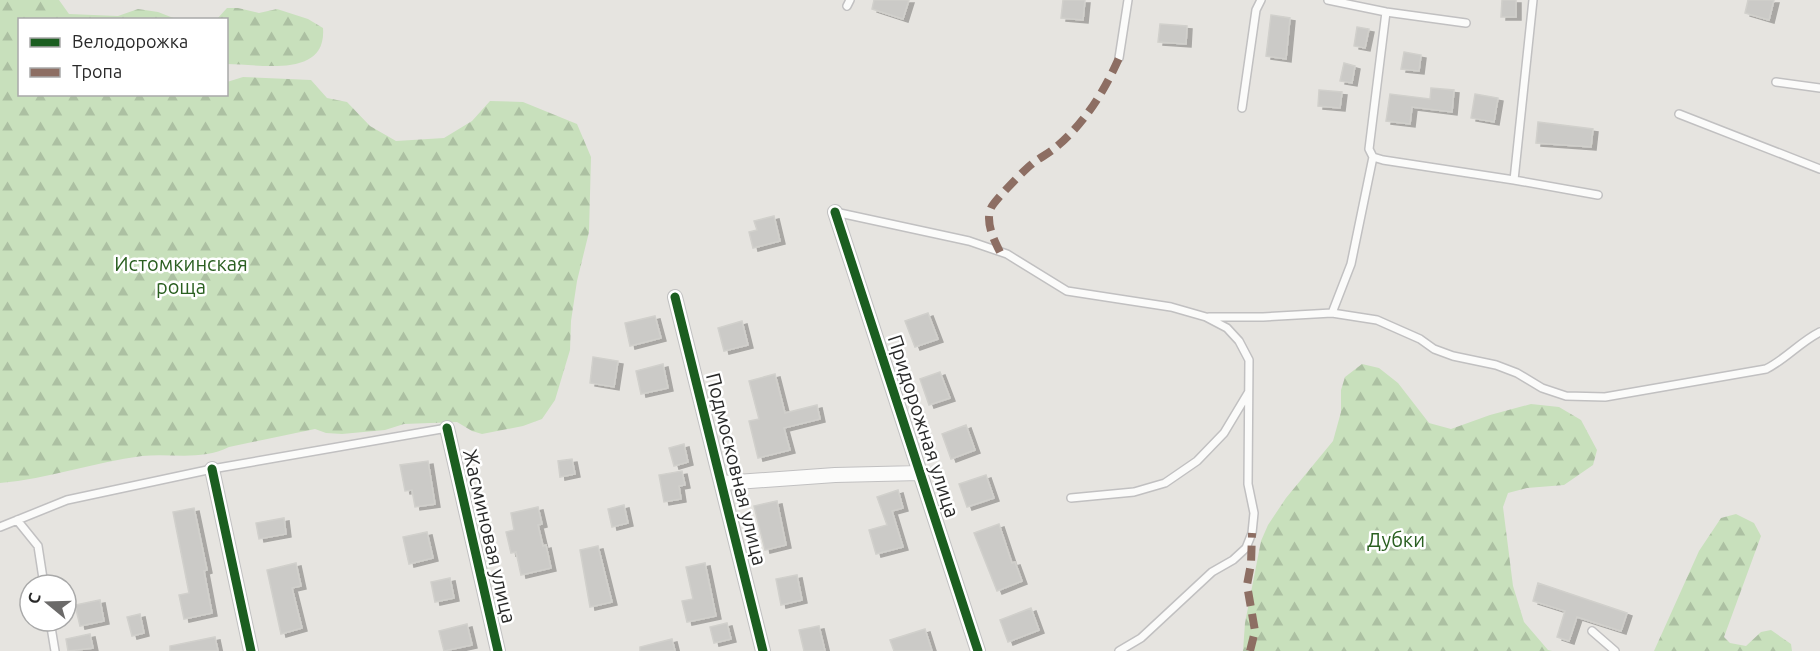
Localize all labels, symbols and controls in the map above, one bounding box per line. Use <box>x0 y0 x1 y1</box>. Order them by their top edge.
legend <box>18 18 228 96</box>
text: Велодорожка <box>72 31 188 51</box>
text: Тропа <box>72 61 122 81</box>
park label: Истомкинская роща <box>114 252 248 298</box>
street label: Придорожная улица <box>884 332 964 520</box>
street label: Подмосковная улица <box>702 370 772 568</box>
street label: Жасминовая улица <box>459 447 521 625</box>
park label: Дубки <box>1367 528 1425 551</box>
north arrow <box>18 573 78 633</box>
text: С <box>24 590 44 606</box>

